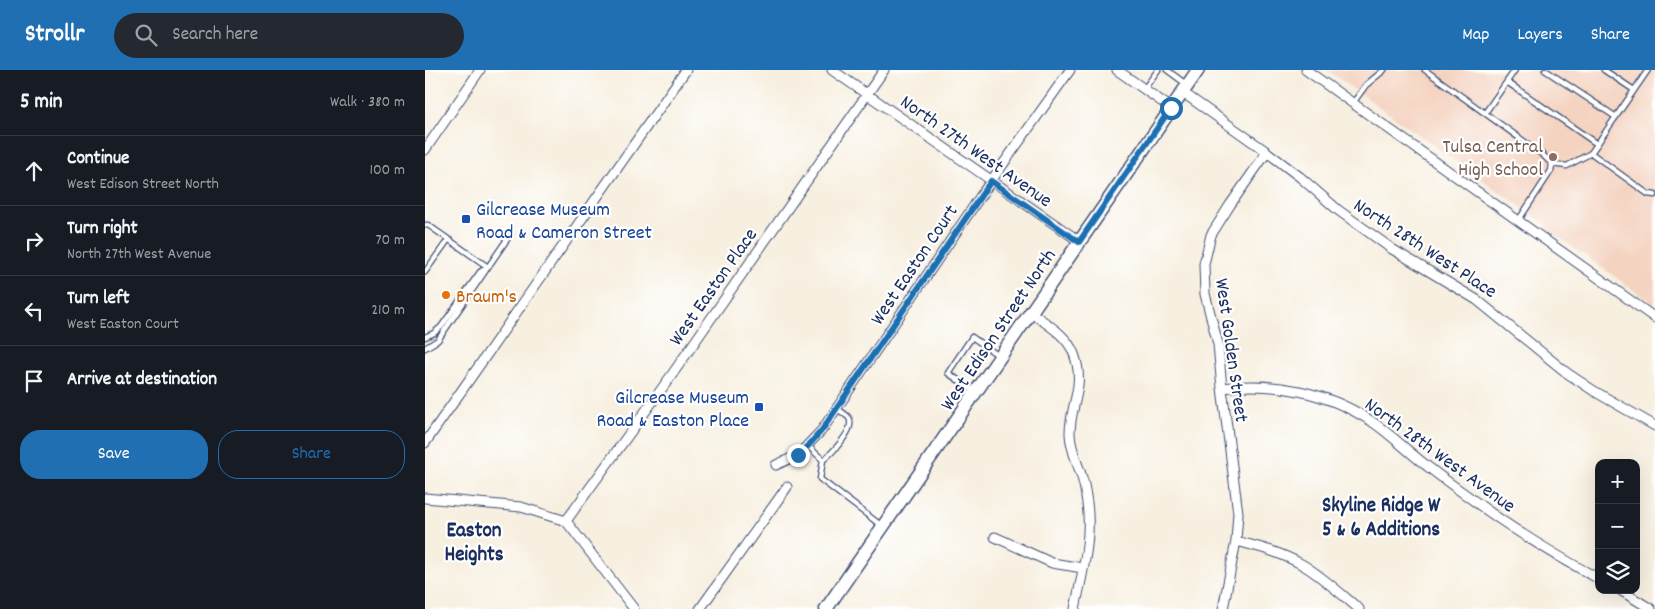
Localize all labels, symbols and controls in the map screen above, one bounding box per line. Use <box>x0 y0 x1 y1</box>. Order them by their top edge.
search box <box>114 13 464 58</box>
text: Strollr <box>25 18 84 52</box>
icon: search <box>132 21 160 49</box>
text: Search here <box>172 22 258 49</box>
text: Map <box>1462 23 1489 48</box>
text: Layers <box>1517 23 1563 48</box>
text: Share <box>1591 23 1630 48</box>
text: 5 min <box>20 88 63 118</box>
street label: North 27th West Avenue <box>893 89 1057 216</box>
text: Walk · 380 m <box>330 91 405 114</box>
route start <box>1160 97 1183 120</box>
place label: Tulsa Central High School <box>1442 134 1543 185</box>
text: Continue <box>67 146 129 173</box>
marker: Tulsa Central High School <box>1547 151 1559 163</box>
icon: ahead <box>20 157 48 185</box>
text: 100 m <box>369 159 405 182</box>
text: West Edison Street North <box>67 173 219 196</box>
street label: North 28th West Place <box>1347 193 1502 307</box>
place label: Gilcrease Museum Road & Cameron Street <box>476 197 652 248</box>
street label: West Easton Court <box>865 200 966 331</box>
marker: Gilcrease Museum Road & Cameron Street <box>460 213 472 225</box>
text: Turn right <box>67 216 138 243</box>
street label: West Easton Place <box>663 223 766 352</box>
icon: right <box>20 227 48 255</box>
text: 70 m <box>375 229 405 252</box>
text: North 27th West Avenue <box>67 243 211 266</box>
street label: West Edison Street North <box>935 244 1064 417</box>
street label: West Golden Street <box>1206 277 1254 424</box>
place label: Braum's <box>456 284 517 312</box>
text: Turn left <box>67 286 130 313</box>
marker: Braum's <box>440 289 452 301</box>
icon: left <box>20 297 48 325</box>
text: 210 m <box>371 299 405 322</box>
text: West Easton Court <box>67 313 179 336</box>
icon: arrive <box>20 367 48 395</box>
text: Arrive at destination <box>67 367 217 394</box>
place label: Gilcrease Museum Road & Easton Place <box>597 385 749 436</box>
street label: North 28th West Avenue <box>1358 392 1521 521</box>
marker: Gilcrease Museum Road & Easton Place <box>753 401 765 413</box>
button: Save <box>20 430 208 479</box>
button: Share <box>218 430 405 479</box>
route end <box>787 444 810 467</box>
map controls <box>1595 459 1640 594</box>
button: + <box>1595 459 1640 504</box>
district label: Skyline Ridge W 5 & 6 Additions <box>1322 492 1441 546</box>
button: − <box>1595 504 1640 549</box>
district label: Easton Heights <box>444 517 504 571</box>
button: layers <box>1595 549 1640 594</box>

